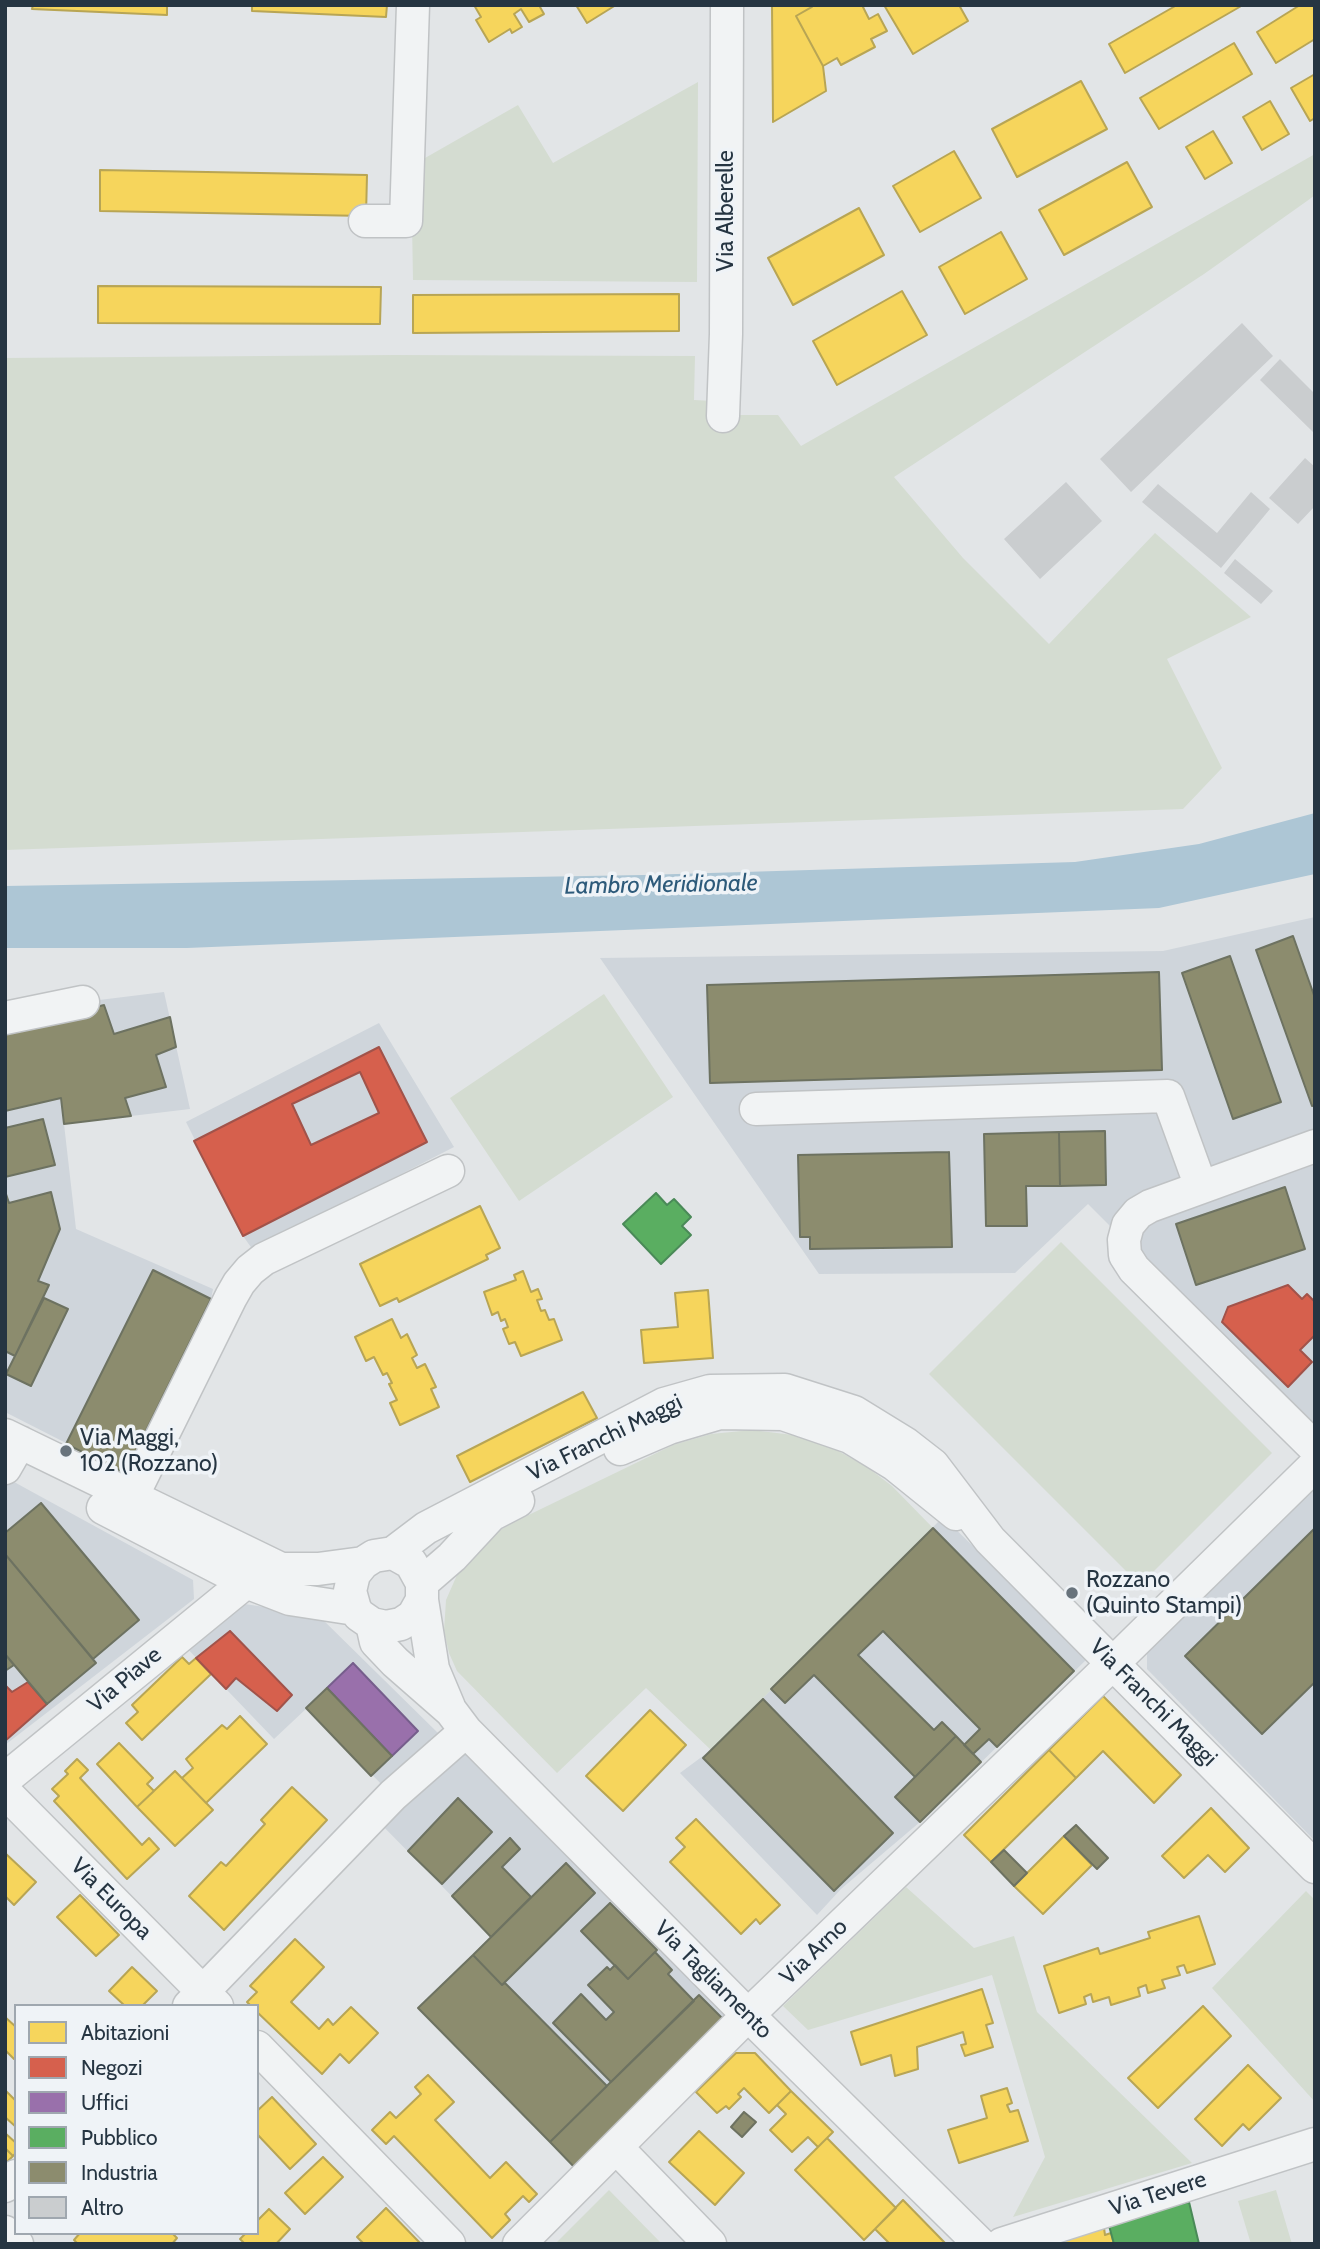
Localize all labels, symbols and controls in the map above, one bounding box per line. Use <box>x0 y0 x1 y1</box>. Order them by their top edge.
street label: Via Alberelle <box>712 150 740 272</box>
water label: Lambro Meridionale <box>564 869 758 901</box>
street label: Via Franchi Maggi <box>523 1389 687 1487</box>
place label: Via Maggi, 102 (Rozzano) <box>80 1424 218 1478</box>
marker: Via Maggi, 102 (Rozzano) <box>58 1443 74 1459</box>
place label: Rozzano (Quinto Stampi) <box>1086 1566 1242 1620</box>
marker: Rozzano (Quinto Stampi) <box>1064 1585 1080 1601</box>
street label: Via Franchi Maggi <box>1084 1634 1222 1772</box>
street label: Via Piave <box>83 1641 167 1719</box>
street label: Via Europa <box>64 1852 158 1946</box>
street label: Via Arno <box>775 1913 853 1991</box>
street label: Via Tagliamento <box>648 1915 778 2045</box>
legend <box>14 2004 259 2235</box>
text: Abitazioni <box>81 2020 169 2045</box>
text: Negozi <box>81 2055 142 2080</box>
text: Uffici <box>81 2090 128 2115</box>
text: Pubblico <box>81 2125 158 2150</box>
text: Industria <box>81 2160 158 2185</box>
street label: Via Tevere <box>1106 2165 1210 2223</box>
text: Altro <box>81 2195 124 2220</box>

